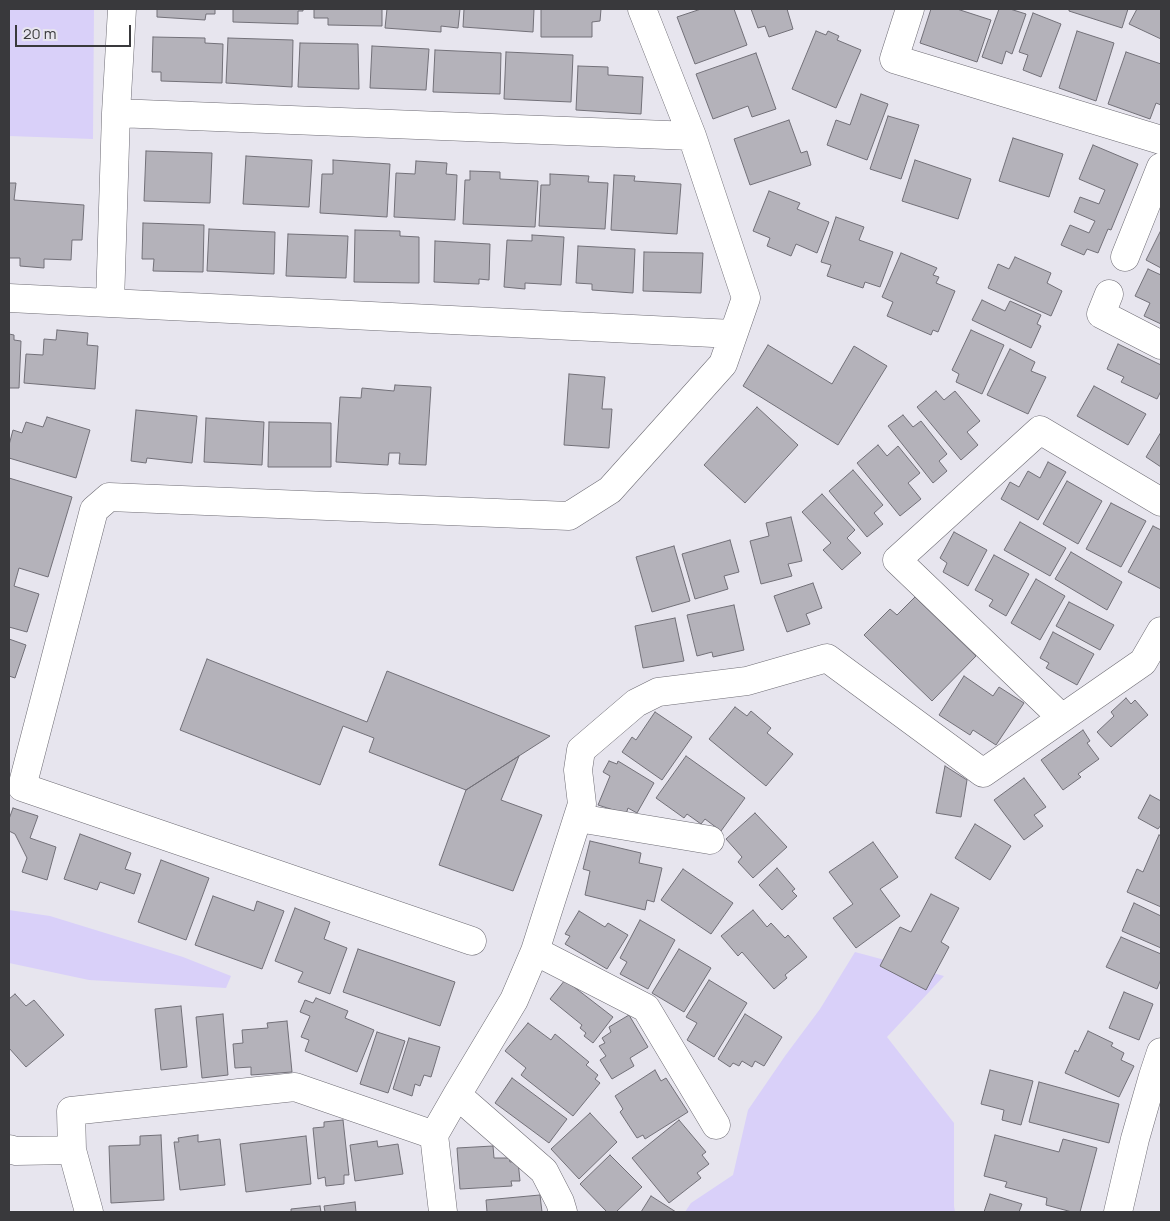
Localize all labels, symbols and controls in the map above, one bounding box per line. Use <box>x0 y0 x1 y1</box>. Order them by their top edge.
scale bar <box>18 15 134 47</box>
text: 20 m <box>23 23 56 44</box>

